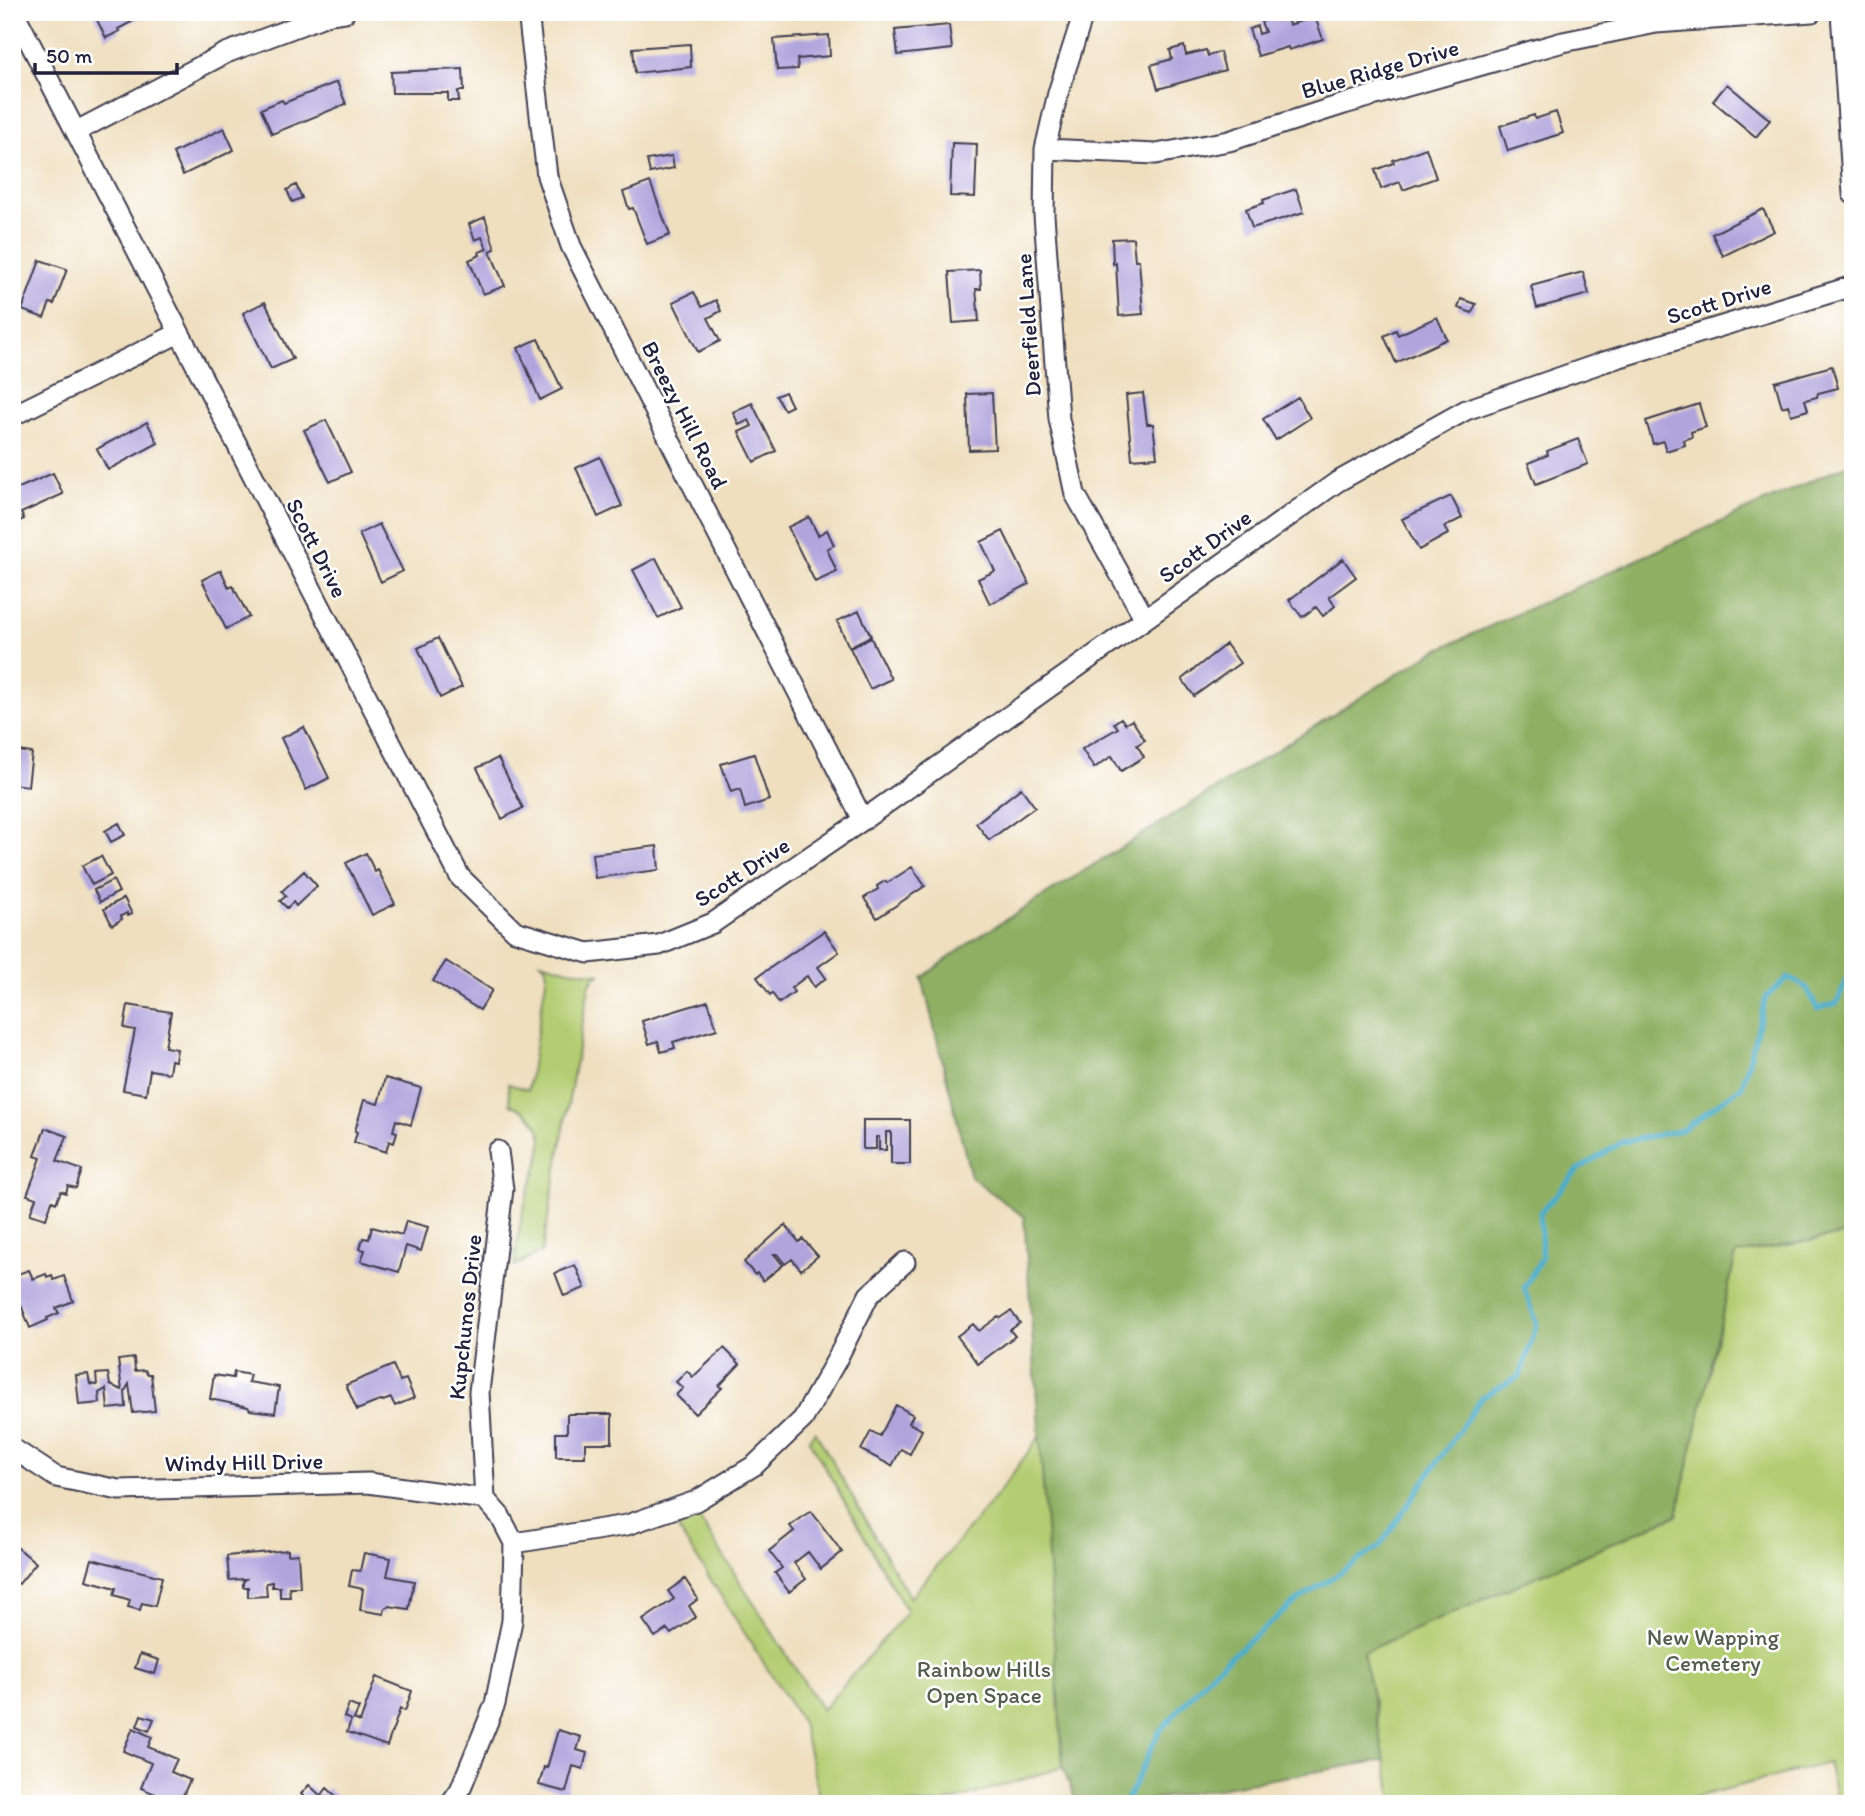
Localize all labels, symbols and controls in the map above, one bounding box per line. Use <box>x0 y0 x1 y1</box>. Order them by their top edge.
scale bar <box>35 32 177 76</box>
street label: Blue Ridge Drive <box>1298 33 1462 105</box>
text: 50 m <box>46 43 93 68</box>
street label: Deerfield Lane <box>1009 252 1047 398</box>
street label: Scott Drive <box>1663 272 1775 330</box>
street label: Breezy Hill Road <box>636 336 735 494</box>
street label: Scott Drive <box>280 494 354 602</box>
street label: Scott Drive <box>1153 503 1257 589</box>
street label: Scott Drive <box>689 831 795 913</box>
street label: Kupchunos Drive <box>442 1233 488 1401</box>
street label: Windy Hill Drive <box>164 1447 324 1477</box>
park label: New Wapping Cemetery <box>1647 1623 1779 1677</box>
park label: Rainbow Hills Open Space <box>917 1655 1051 1709</box>

